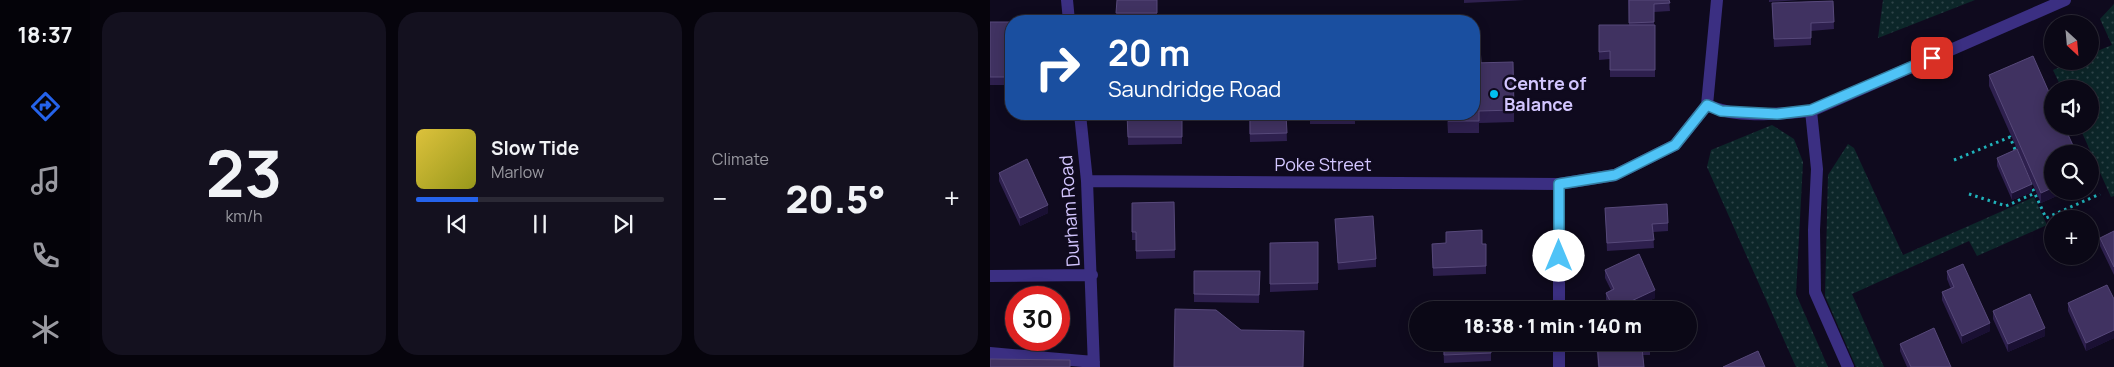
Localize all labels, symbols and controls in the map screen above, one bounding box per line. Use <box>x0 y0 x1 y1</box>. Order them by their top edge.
north arrow <box>2044 15 2099 70</box>
map controls <box>2044 15 2099 265</box>
text: 18:37 <box>17 20 73 50</box>
text: 20 m <box>1108 29 1190 77</box>
icon: right <box>1025 35 1090 100</box>
pin <box>1911 37 1953 79</box>
icon: arrive <box>1918 44 1946 72</box>
place label: Centre of Balance <box>1504 71 1586 116</box>
text: Saundridge Road <box>1108 74 1281 104</box>
button: sound <box>2044 80 2099 135</box>
marker: Centre of Balance <box>1488 88 1500 100</box>
icon: directions <box>28 89 63 124</box>
text: 23 <box>206 128 282 217</box>
text: Slow Tide <box>491 135 579 161</box>
button: search <box>2044 145 2099 200</box>
text: Climate <box>712 148 769 170</box>
street label: Poke Street <box>1274 152 1372 176</box>
street label: Durham Road <box>1053 155 1085 268</box>
text: Marlow <box>491 161 544 183</box>
icon: music <box>28 163 63 198</box>
text: 20.5° <box>785 172 886 224</box>
text: − <box>712 179 727 217</box>
text: + <box>944 179 960 217</box>
text: km/h <box>225 205 263 227</box>
icon: previous <box>443 210 471 238</box>
icon: pause <box>526 210 554 238</box>
icon: next <box>609 210 637 238</box>
button: + <box>2044 210 2099 265</box>
position arrow <box>1532 229 1584 281</box>
icon: phone <box>28 238 63 273</box>
speed limit sign: 30 <box>1005 286 1070 351</box>
icon: climate <box>28 312 63 347</box>
text: 18:38 · 1 min · 140 m <box>1464 313 1642 339</box>

